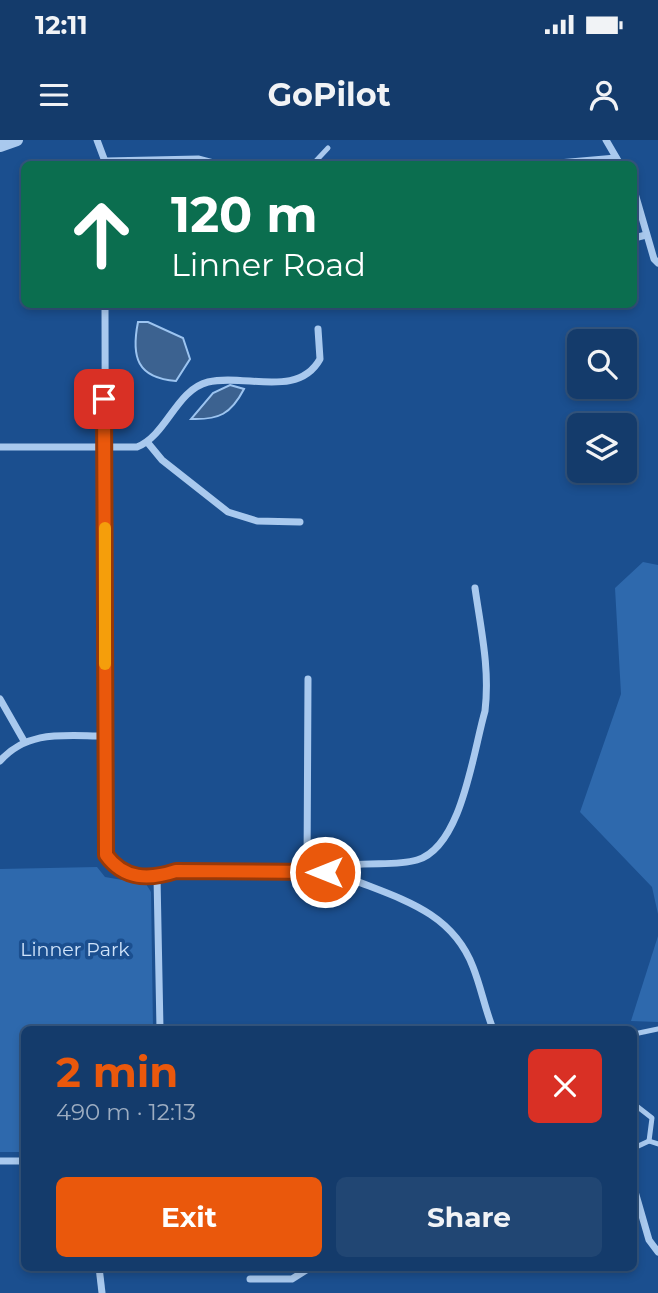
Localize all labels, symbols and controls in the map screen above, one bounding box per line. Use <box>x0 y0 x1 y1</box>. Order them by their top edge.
text: 12:11 <box>35 9 88 41</box>
text: GoPilot <box>267 75 391 114</box>
icon: menu <box>35 76 73 114</box>
icon: person <box>585 76 623 114</box>
text: 120 m <box>171 185 318 244</box>
icon: ahead <box>56 189 147 280</box>
text: Linner Road <box>171 245 366 284</box>
map controls <box>567 329 637 483</box>
button: search <box>567 329 637 399</box>
pin <box>74 369 134 429</box>
icon: arrive <box>85 380 123 418</box>
button: layers <box>567 413 637 483</box>
position arrow <box>288 835 362 909</box>
park label: Linner Park <box>20 938 130 961</box>
text: 2 min <box>56 1046 178 1098</box>
button: close <box>528 1049 602 1123</box>
text: 490 m · 12:13 <box>56 1098 196 1126</box>
button: Exit <box>56 1177 322 1257</box>
button: Share <box>336 1177 602 1257</box>

